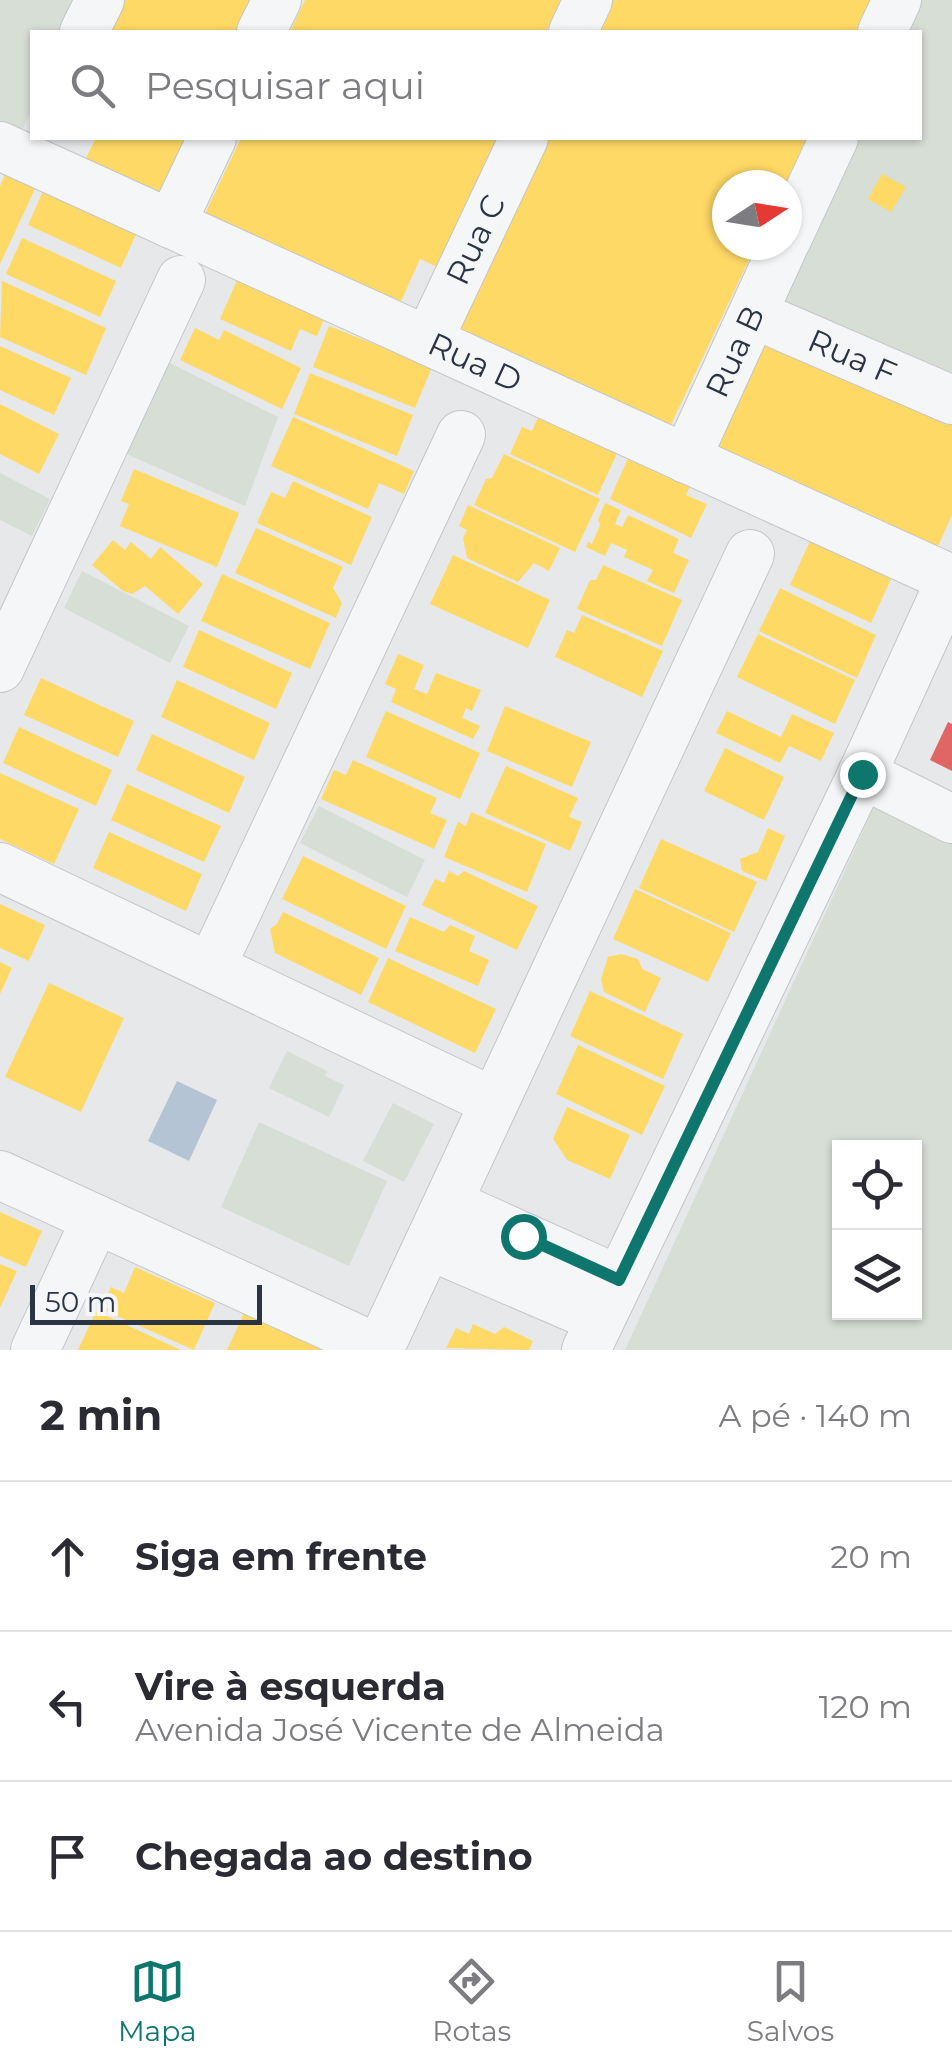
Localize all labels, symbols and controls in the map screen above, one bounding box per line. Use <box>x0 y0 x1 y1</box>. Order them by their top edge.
search box <box>30 30 922 140</box>
icon: search <box>65 58 120 113</box>
text: Pesquisar aqui <box>145 62 425 109</box>
north arrow <box>712 170 802 260</box>
street label: Rua C <box>438 188 513 291</box>
street label: Rua B <box>697 300 772 403</box>
street label: Rua F <box>802 320 902 393</box>
street label: Rua D <box>422 324 528 400</box>
route end <box>840 752 886 798</box>
map controls <box>832 1140 922 1320</box>
button: locate <box>832 1140 922 1230</box>
route start <box>501 1214 547 1260</box>
button: layers <box>832 1230 922 1320</box>
scale bar <box>30 1280 262 1324</box>
text: 50 m <box>45 1285 116 1319</box>
text: 2 min <box>40 1389 162 1441</box>
text: A pé · 140 m <box>719 1396 912 1435</box>
icon: ahead <box>40 1529 95 1584</box>
text: Siga em frente <box>135 1533 427 1580</box>
text: 20 m <box>830 1537 912 1576</box>
text: Vire à esquerda <box>135 1663 446 1710</box>
icon: left <box>40 1679 95 1734</box>
text: 120 m <box>819 1687 912 1726</box>
text: Avenida José Vicente de Almeida <box>135 1710 665 1749</box>
icon: arrive <box>40 1829 95 1884</box>
text: Chegada ao destino <box>135 1833 533 1880</box>
tab: Mapa <box>118 1954 197 2048</box>
tab: Rotas <box>432 1954 511 2048</box>
tab: Salvos <box>747 1954 834 2048</box>

